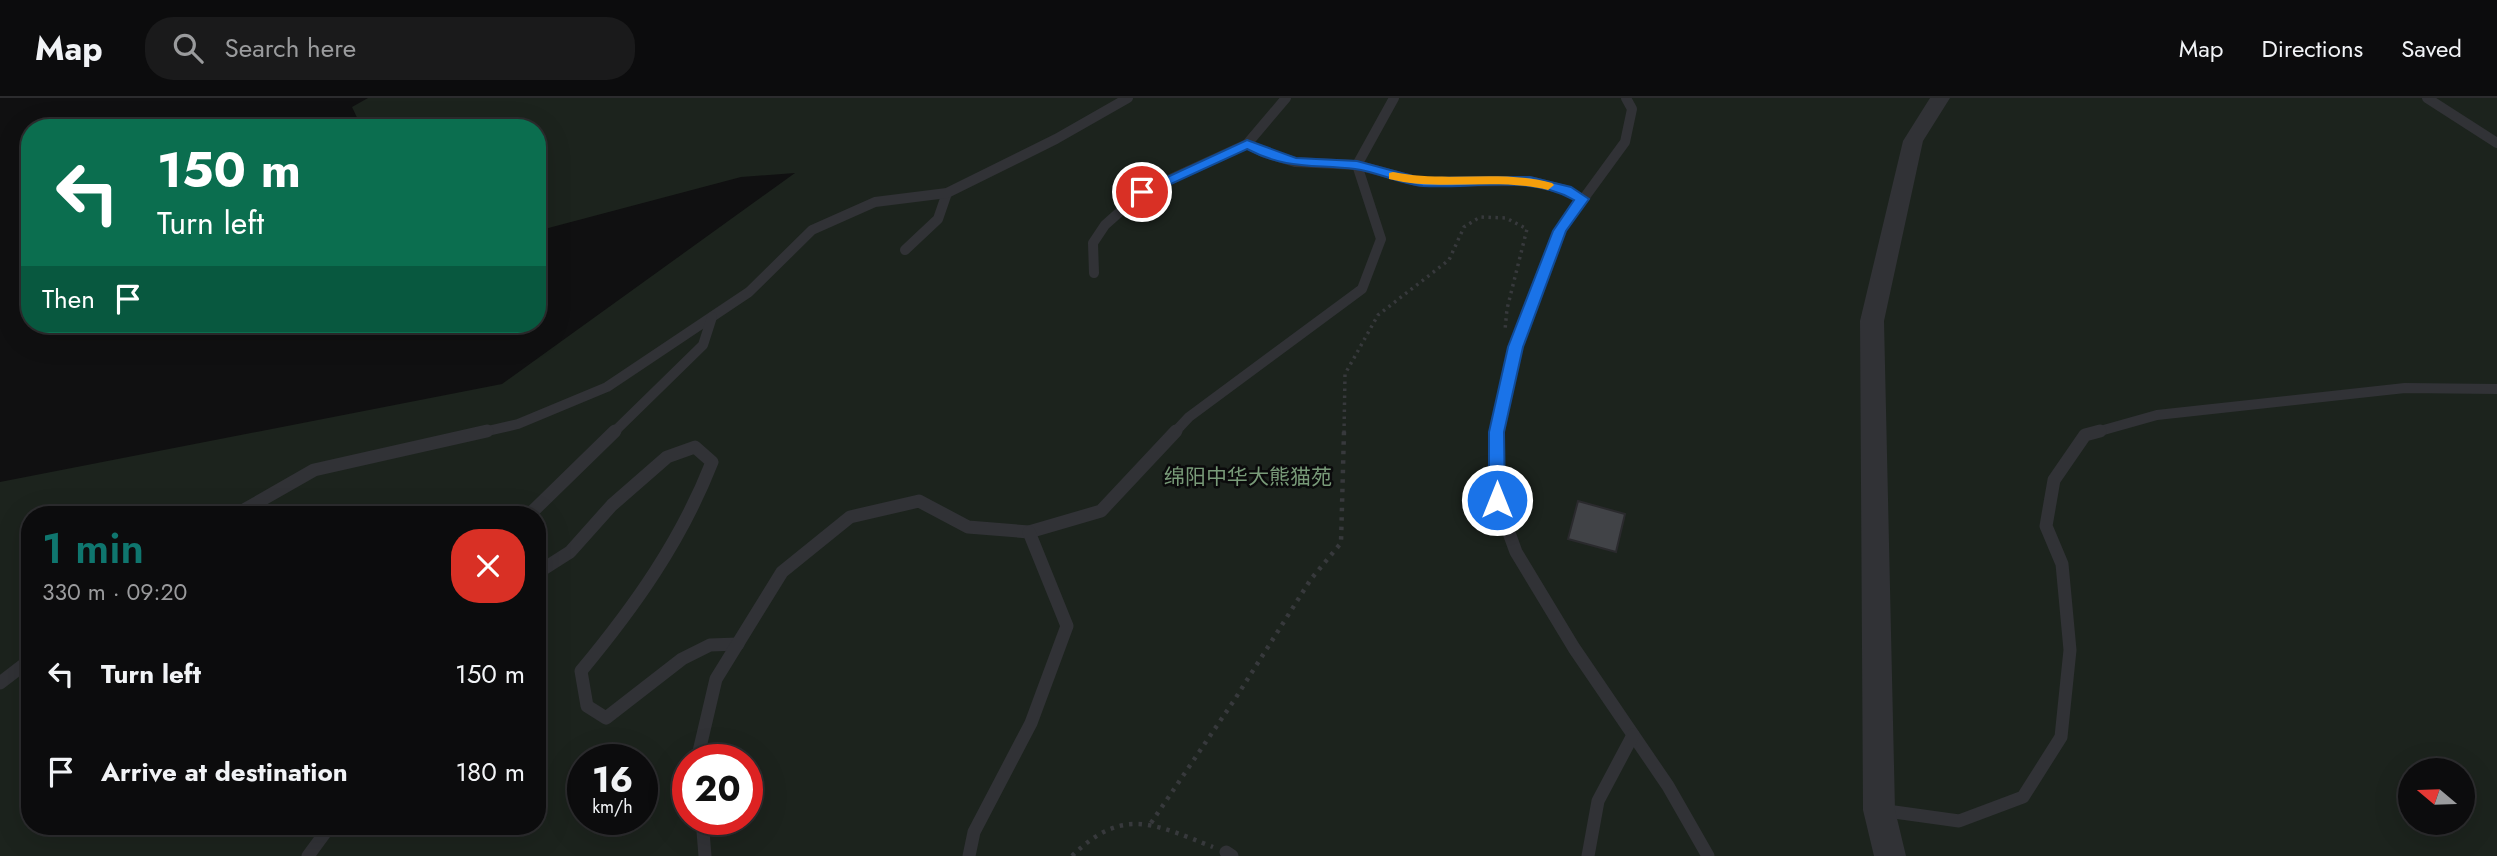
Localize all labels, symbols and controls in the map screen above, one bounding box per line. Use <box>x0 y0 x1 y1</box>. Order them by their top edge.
search box <box>145 17 635 80</box>
text: Map <box>35 25 103 72</box>
icon: search <box>169 29 207 67</box>
text: Search here <box>225 29 356 67</box>
text: Map <box>2179 31 2224 66</box>
text: Directions <box>2262 31 2363 66</box>
text: Saved <box>2401 31 2462 66</box>
text: 150 m <box>157 135 301 205</box>
icon: left <box>42 147 133 238</box>
pin <box>1112 162 1172 222</box>
icon: arrive <box>1123 173 1161 211</box>
text: Turn left <box>157 200 264 246</box>
text: Then <box>42 280 95 318</box>
icon: arrive <box>109 280 147 318</box>
park label: 绵阳中华大熊猫苑 <box>1164 462 1332 492</box>
position arrow <box>1460 463 1534 537</box>
text: 1 min <box>42 518 144 579</box>
button: close <box>451 529 525 603</box>
text: 330 m · 09:20 <box>42 575 187 609</box>
icon: left <box>42 655 80 693</box>
text: Turn left <box>101 655 201 693</box>
text: 150 m <box>455 655 525 693</box>
speed limit sign: 20 <box>672 744 763 835</box>
icon: arrive <box>42 753 80 791</box>
text: Arrive at destination <box>101 753 348 791</box>
text: 180 m <box>455 753 525 791</box>
text: 16 <box>592 755 633 805</box>
north arrow <box>2398 758 2474 835</box>
map controls <box>2398 758 2475 835</box>
text: km/h <box>592 794 633 820</box>

